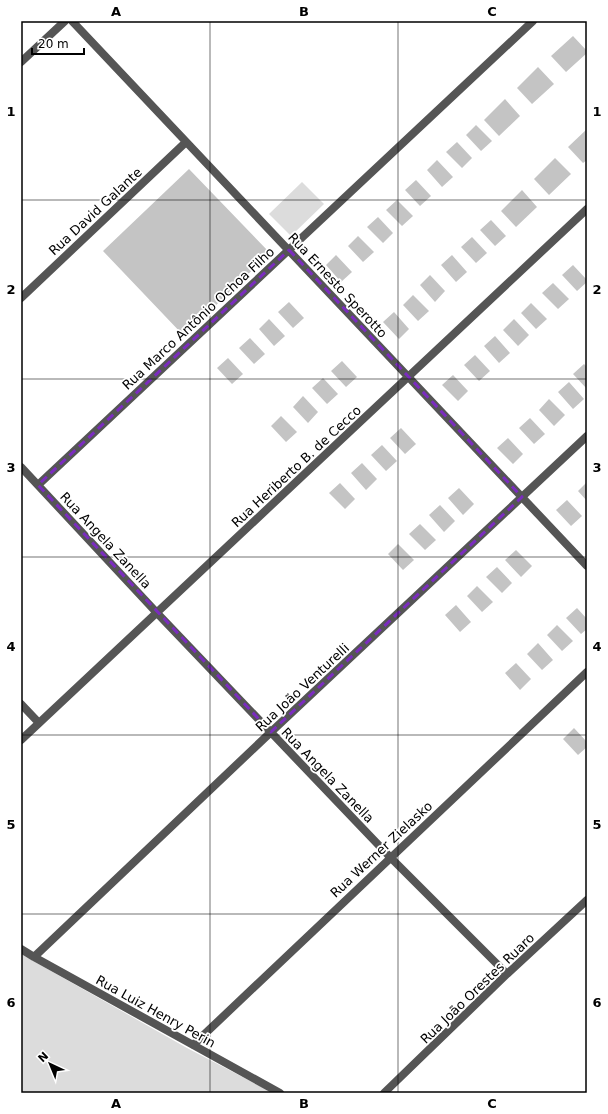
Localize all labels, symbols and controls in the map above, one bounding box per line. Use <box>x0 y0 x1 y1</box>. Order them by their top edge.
text: A <box>111 4 121 19</box>
text: B <box>299 4 309 19</box>
text: C <box>487 4 497 19</box>
scale bar <box>32 30 84 56</box>
text: 20 m <box>38 37 69 51</box>
text: 1 <box>6 104 16 119</box>
text: 1 <box>592 104 602 119</box>
street label: Rua David Galante <box>46 164 145 258</box>
street label: Rua Ernesto Sperotto <box>285 230 390 341</box>
street label: Rua Marco Antônio Ochoa Filho <box>119 244 277 393</box>
text: 2 <box>6 282 16 297</box>
text: 2 <box>592 282 602 297</box>
street label: Rua Heriberto B. de Cecco <box>229 402 364 530</box>
text: 3 <box>6 460 16 475</box>
text: 3 <box>592 460 602 475</box>
street label: Rua Angela Zanella <box>57 489 154 592</box>
text: 4 <box>6 639 16 654</box>
text: 4 <box>592 639 602 654</box>
street label: Rua João Venturelli <box>253 640 352 734</box>
street label: Rua Angela Zanella <box>278 725 377 826</box>
street label: Rua Werner Zielasko <box>327 798 435 900</box>
text: 5 <box>6 817 16 832</box>
text: 5 <box>592 817 602 832</box>
street label: Rua João Orestes Ruaro <box>417 930 537 1047</box>
street label: Rua Luiz Henry Perin <box>93 972 218 1051</box>
text: 6 <box>6 995 16 1010</box>
text: 6 <box>592 995 602 1010</box>
north arrow <box>30 1044 70 1084</box>
text: N <box>36 1049 51 1065</box>
text: A <box>111 1096 121 1111</box>
text: B <box>299 1096 309 1111</box>
text: C <box>487 1096 497 1111</box>

